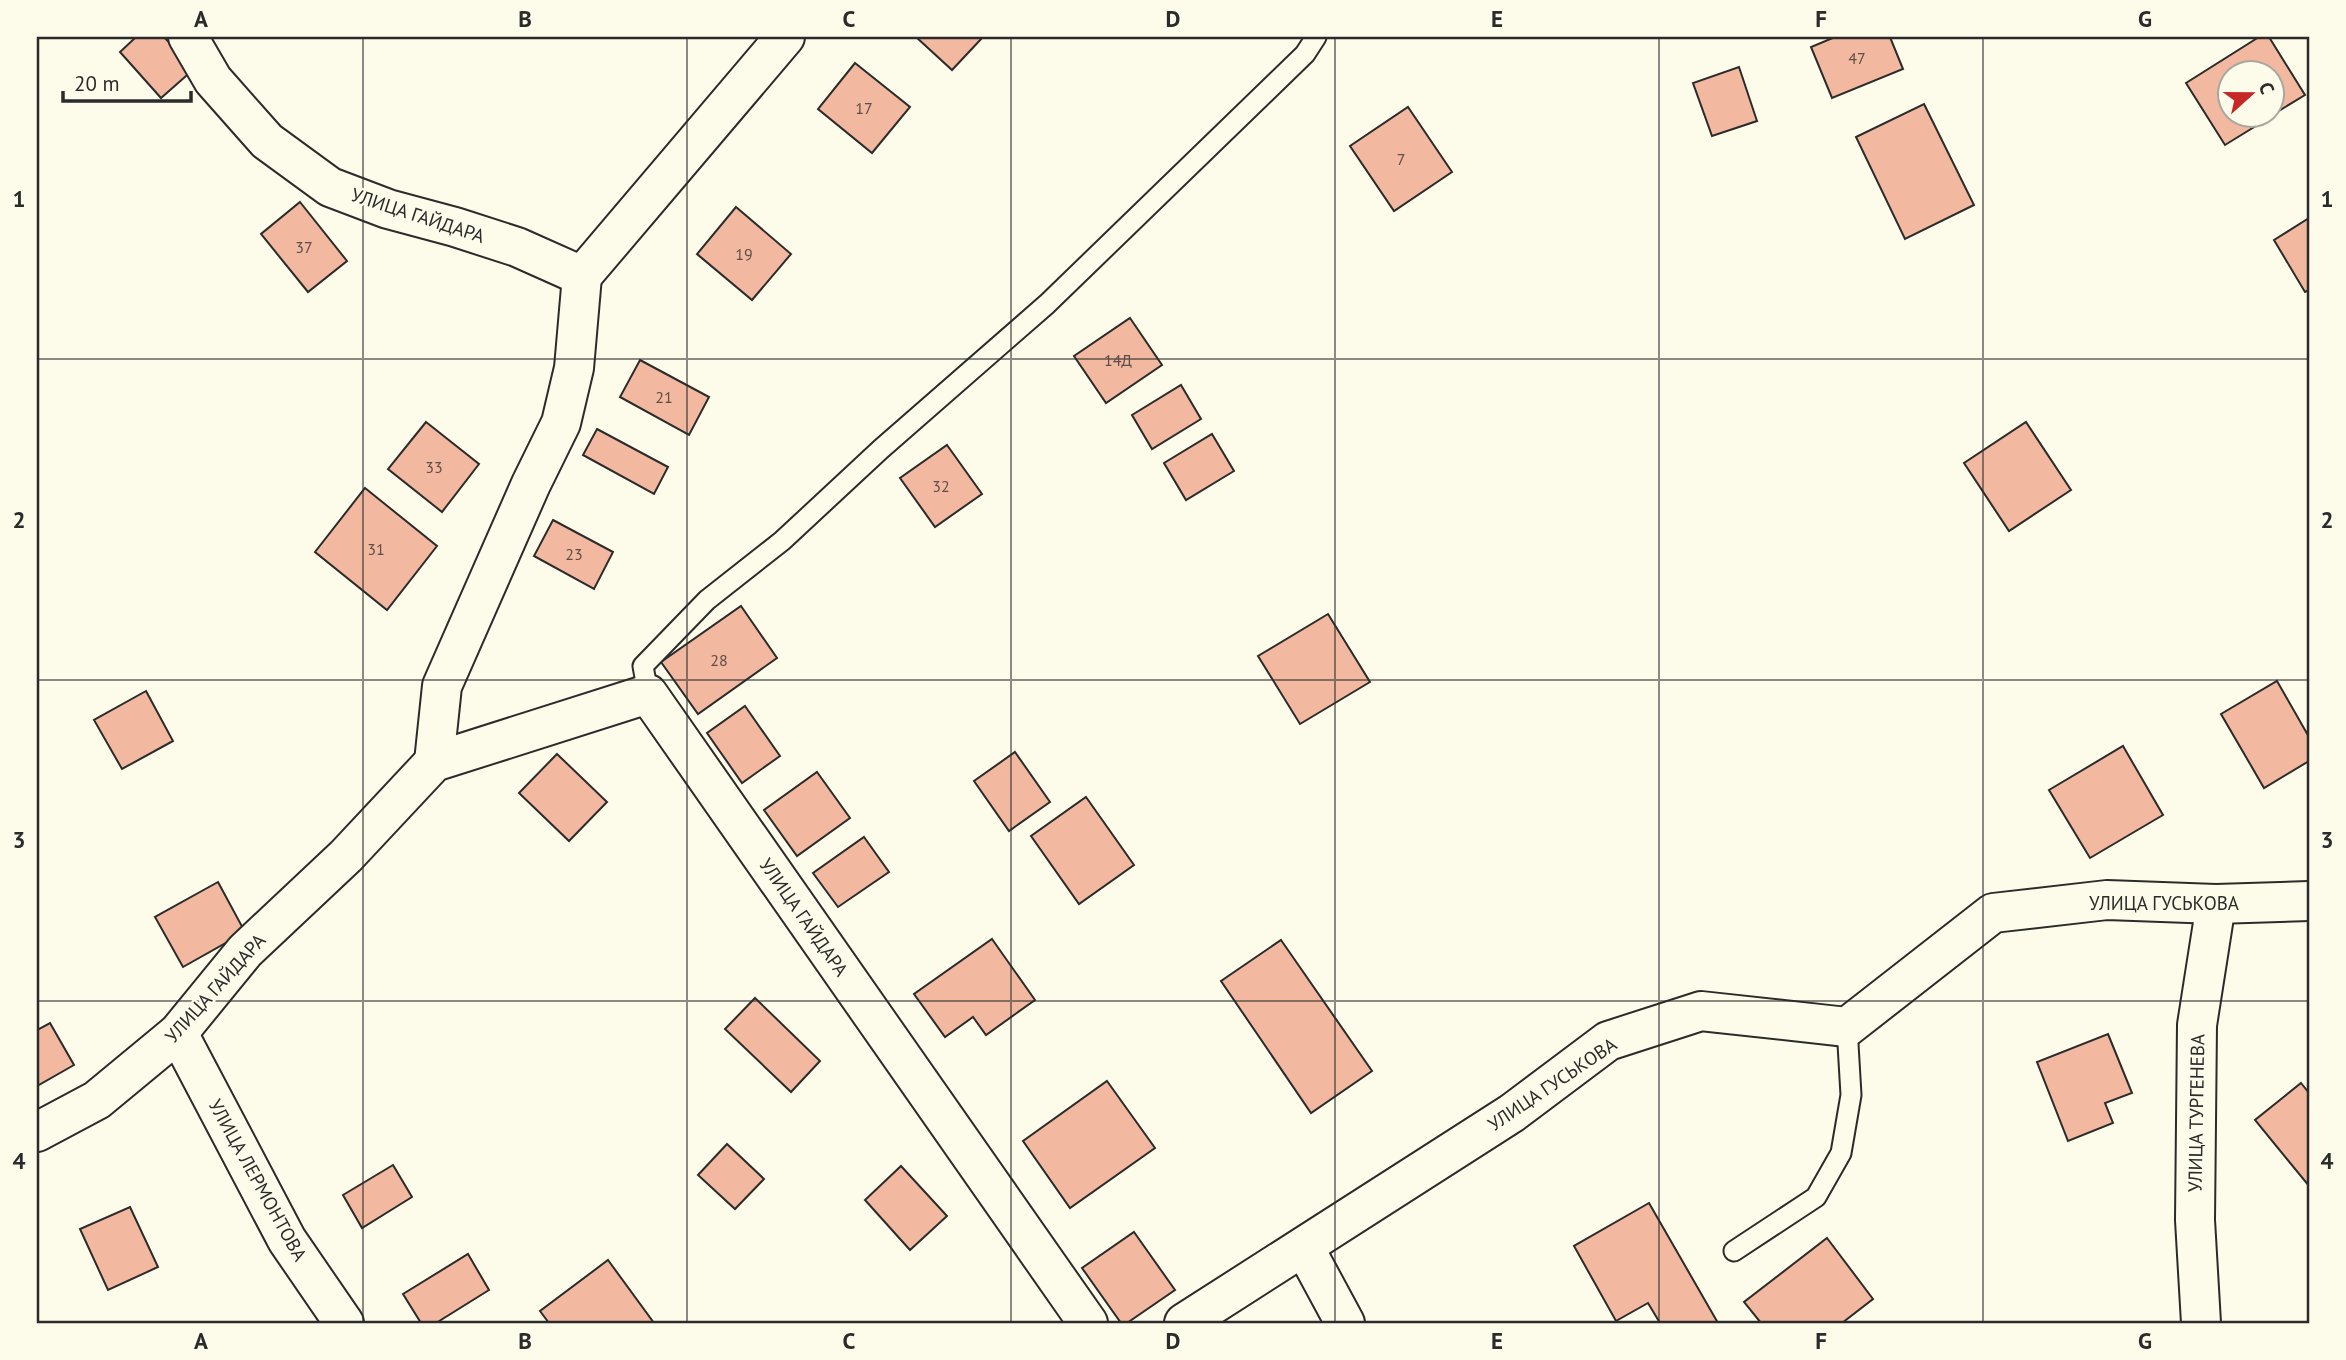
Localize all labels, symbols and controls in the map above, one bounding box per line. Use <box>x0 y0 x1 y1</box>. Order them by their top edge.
text: A <box>194 4 208 33</box>
text: B <box>518 4 532 33</box>
text: C <box>843 4 856 33</box>
text: D <box>1166 4 1180 33</box>
text: E <box>1491 4 1503 33</box>
text: F <box>1815 4 1827 33</box>
text: G <box>2138 4 2152 33</box>
house number: 47 <box>1848 48 1866 68</box>
scale bar <box>63 60 191 104</box>
north arrow <box>2216 60 2286 130</box>
text: 20 m <box>74 70 120 97</box>
text: С <box>2254 79 2280 98</box>
house number: 17 <box>855 98 873 118</box>
house number: 7 <box>1397 149 1405 169</box>
street label: УЛИЦА ГАЙДАРА <box>348 182 488 248</box>
text: 1 <box>12 184 26 213</box>
text: 1 <box>2320 184 2334 213</box>
house number: 37 <box>295 237 313 257</box>
house number: 19 <box>735 244 753 264</box>
house number: 14Д <box>1104 350 1132 370</box>
house number: 21 <box>655 387 673 407</box>
house number: 33 <box>425 457 443 477</box>
house number: 32 <box>932 476 950 496</box>
text: 2 <box>12 505 26 534</box>
text: 2 <box>2320 505 2334 534</box>
house number: 31 <box>367 539 385 559</box>
house number: 23 <box>565 544 583 564</box>
house number: 28 <box>710 650 728 670</box>
text: 3 <box>12 825 26 854</box>
text: 3 <box>2320 825 2334 854</box>
street label: УЛИЦА ГАЙДАРА <box>754 853 854 981</box>
street label: УЛИЦА ГУСЬКОВА <box>2089 891 2239 915</box>
street label: УЛИЦА ГАЙДАРА <box>160 928 270 1048</box>
street label: УЛИЦА ГУСЬКОВА <box>1483 1032 1621 1136</box>
street label: УЛИЦА ТУРГЕНЕВА <box>2183 1034 2209 1192</box>
street label: УЛИЦА ЛЕРМОНТОВА <box>204 1095 312 1265</box>
text: 4 <box>12 1146 26 1175</box>
text: 4 <box>2320 1146 2334 1175</box>
text: A <box>194 1326 208 1355</box>
text: B <box>518 1326 532 1355</box>
text: C <box>843 1326 856 1355</box>
text: D <box>1166 1326 1180 1355</box>
text: E <box>1491 1326 1503 1355</box>
text: F <box>1815 1326 1827 1355</box>
text: G <box>2138 1326 2152 1355</box>

